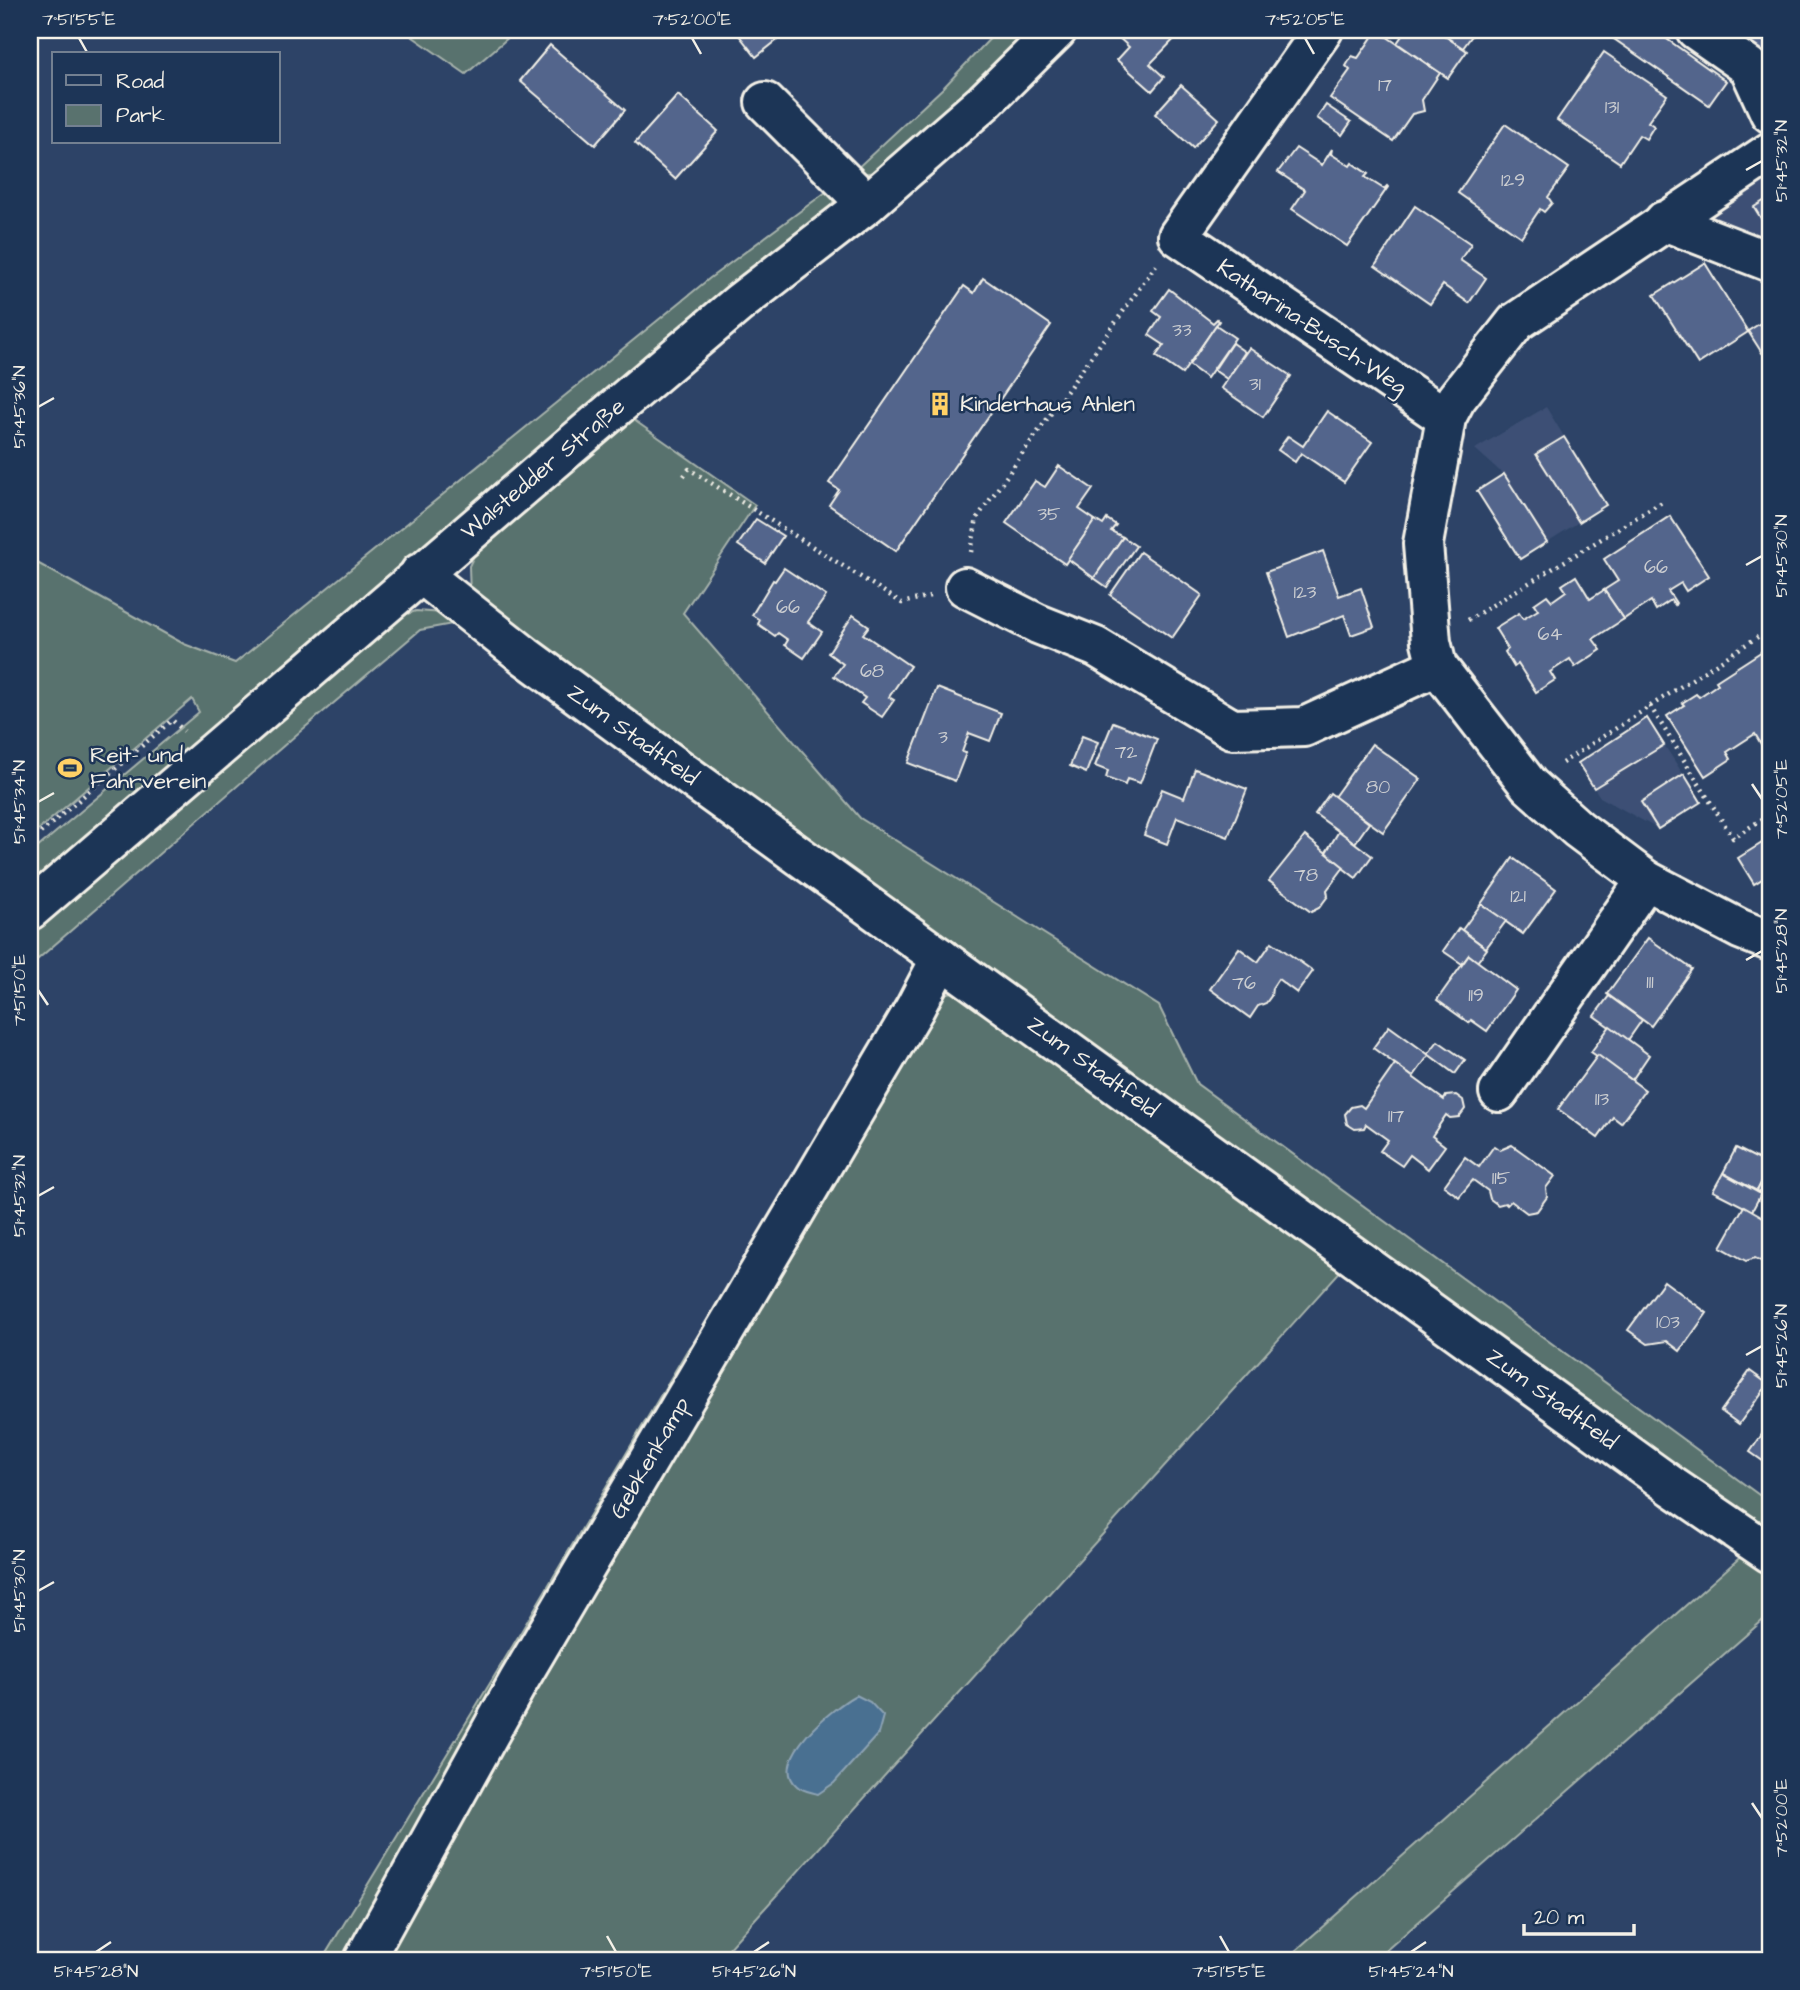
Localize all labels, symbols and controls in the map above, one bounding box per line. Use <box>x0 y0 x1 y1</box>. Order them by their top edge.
text: 7°51'55"E <box>42 7 116 32</box>
text: 7°52'00"E <box>653 7 732 32</box>
text: 7°52'05"E <box>1265 7 1345 32</box>
legend <box>52 52 280 144</box>
text: Road <box>116 67 164 96</box>
house number: 17 <box>1378 72 1392 99</box>
house number: 131 <box>1605 94 1620 121</box>
text: Park <box>116 101 165 130</box>
text: 51°45'32"N <box>1769 120 1794 202</box>
house number: 129 <box>1501 167 1525 194</box>
street label: Katharina-Busch-Weg <box>1210 251 1414 404</box>
house number: 33 <box>1172 317 1192 344</box>
text: 51°45'36"N <box>7 366 32 448</box>
house number: 31 <box>1249 371 1262 398</box>
place label: Kinderhaus Ahlen <box>960 388 1135 420</box>
building icon: Kinderhaus Ahlen <box>926 390 954 418</box>
street label: Walstedder Straße <box>454 391 632 547</box>
house number: 35 <box>1037 501 1061 528</box>
text: 51°45'30"N <box>1769 515 1794 597</box>
house number: 66 <box>1644 554 1668 581</box>
house number: 123 <box>1294 579 1317 606</box>
house number: 66 <box>776 594 800 621</box>
house number: 64 <box>1538 621 1562 648</box>
house number: 68 <box>860 658 884 685</box>
street label: Zum Stadtfeld <box>561 676 705 794</box>
house number: 3 <box>938 724 948 751</box>
place label: Reit- und Fahrverein <box>90 739 206 797</box>
house number: 72 <box>1115 739 1137 766</box>
sports icon: Reit- und Fahrverein <box>56 754 84 782</box>
text: 7°52'05"E <box>1769 759 1794 839</box>
text: 51°45'34"N <box>7 760 32 844</box>
house number: 80 <box>1366 774 1390 801</box>
house number: 78 <box>1294 862 1318 889</box>
house number: 121 <box>1510 883 1526 910</box>
text: 51°45'28"N <box>1769 909 1794 993</box>
text: 7°51'50"E <box>7 954 32 1026</box>
house number: 111 <box>1646 969 1654 996</box>
house number: 76 <box>1232 970 1256 997</box>
house number: 119 <box>1468 982 1484 1009</box>
street label: Zum Stadtfeld <box>1021 1008 1165 1126</box>
house number: 113 <box>1595 1086 1610 1113</box>
house number: 117 <box>1388 1103 1405 1130</box>
text: 51°45'32"N <box>7 1155 32 1237</box>
house number: 115 <box>1492 1165 1511 1192</box>
text: 51°45'26"N <box>1769 1304 1794 1388</box>
house number: 103 <box>1656 1309 1680 1336</box>
street label: Zum Stadtfeld <box>1480 1340 1624 1458</box>
street label: Gebkenkamp <box>602 1391 698 1525</box>
text: 51°45'30"N <box>7 1550 32 1632</box>
text: 7°52'00"E <box>1769 1778 1794 1857</box>
scale bar <box>1524 1892 1634 1936</box>
text: 20 m <box>1534 1903 1585 1932</box>
text: 51°45'28"N <box>54 1959 138 1984</box>
text: 7°51'50"E <box>580 1959 652 1984</box>
text: 51°45'26"N <box>712 1959 796 1984</box>
text: 7°51'55"E <box>1192 1959 1266 1984</box>
text: 51°45'24"N <box>1368 1959 1454 1984</box>

